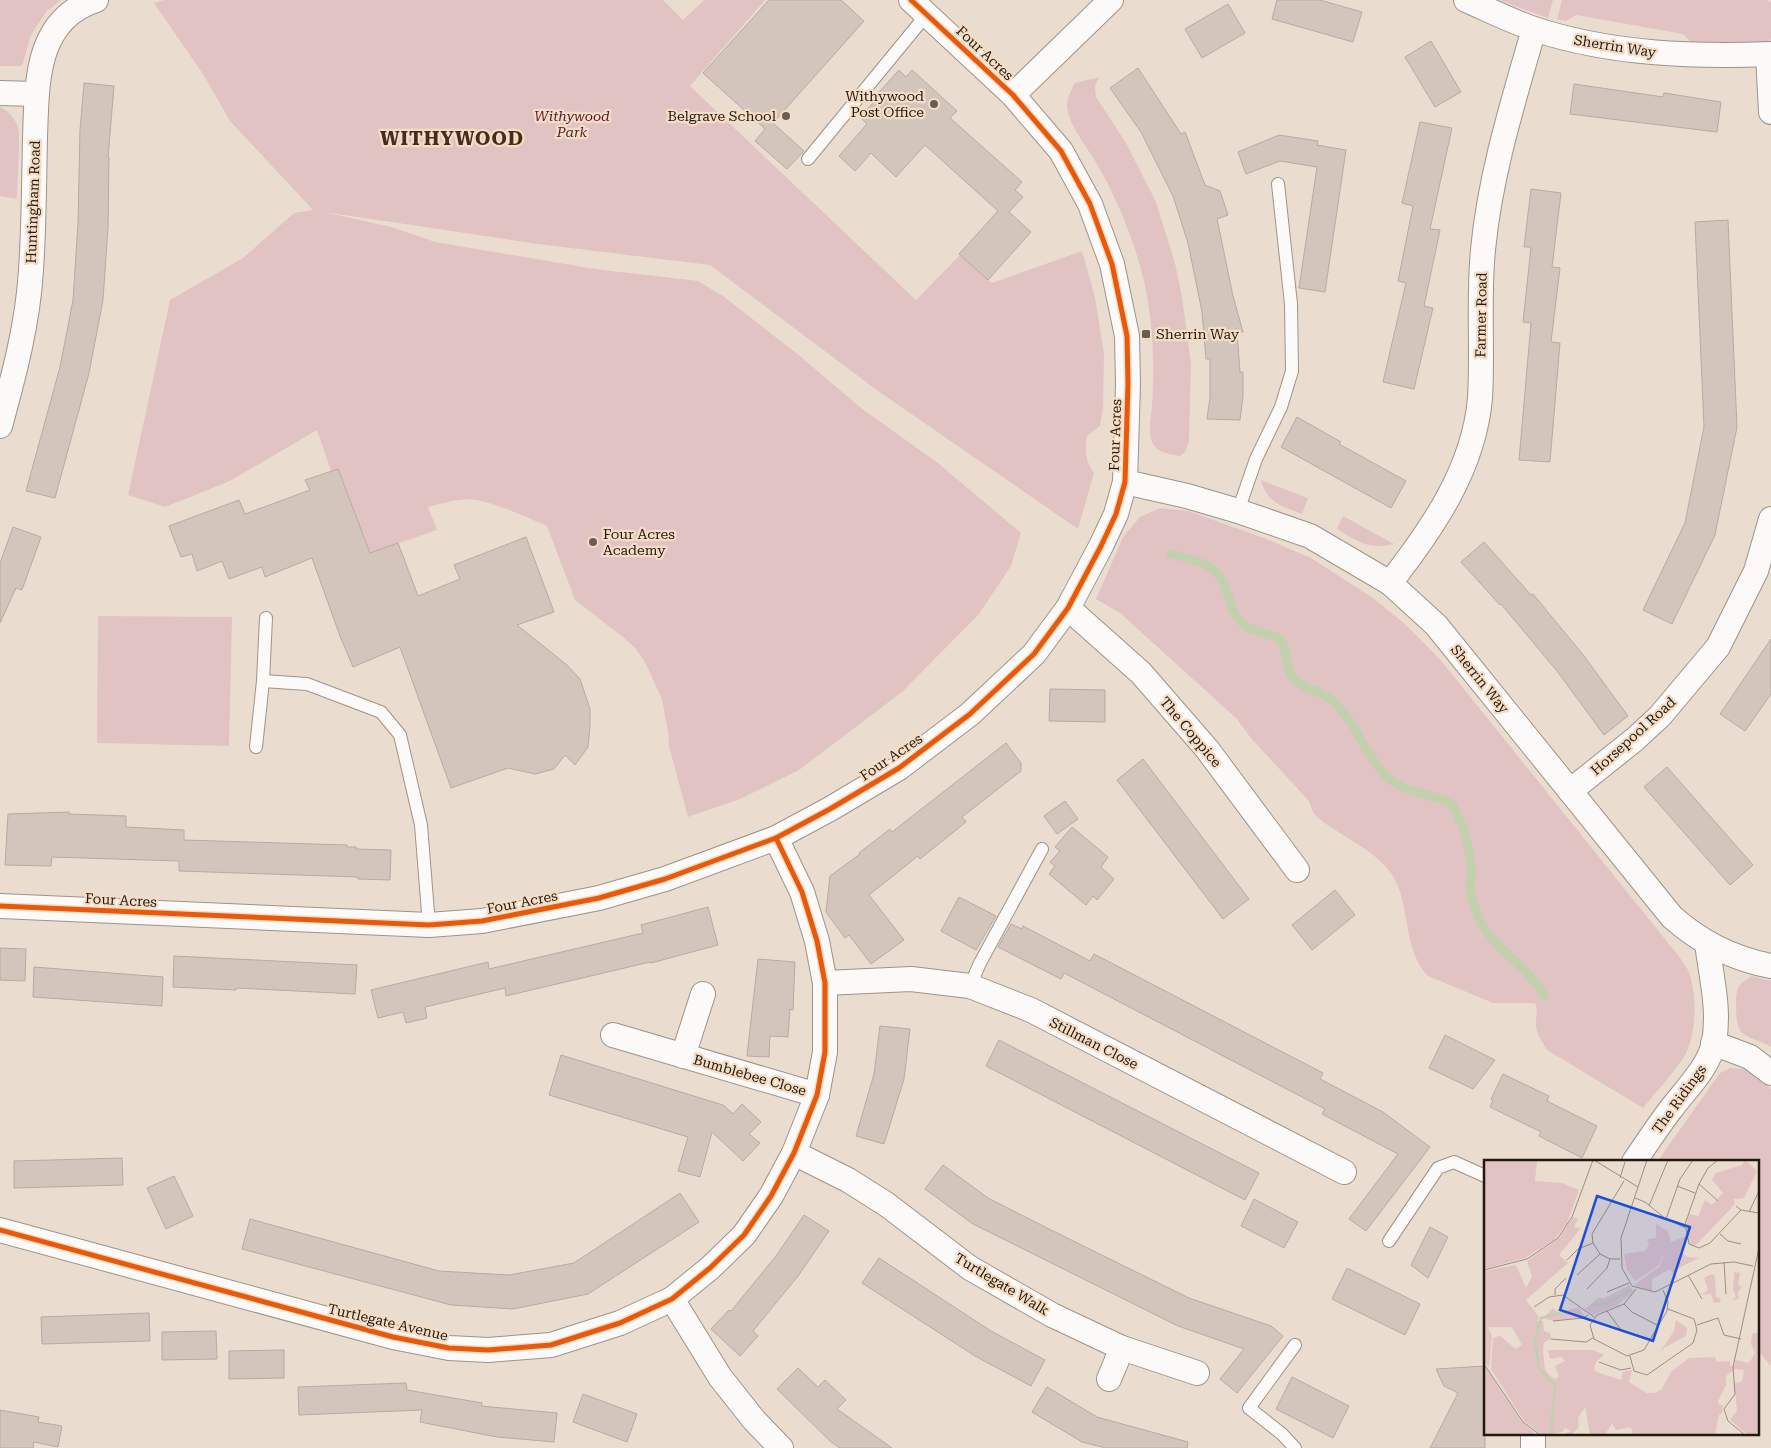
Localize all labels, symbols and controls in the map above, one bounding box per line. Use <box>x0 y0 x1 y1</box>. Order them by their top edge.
street label: Four Acres <box>953 23 1017 84</box>
street label: Sherrin Way <box>1573 32 1658 61</box>
place label: Withywood Post Office <box>845 88 924 120</box>
marker: Withywood Post Office <box>928 98 940 110</box>
park label: Withywood Park <box>534 108 610 140</box>
place label: Belgrave School <box>668 108 777 124</box>
marker: Belgrave School <box>780 110 792 122</box>
district label: WITHYWOOD <box>380 127 524 150</box>
street label: Huntingham Road <box>23 140 43 264</box>
street label: Farmer Road <box>1472 272 1490 358</box>
place label: Sherrin Way <box>1156 326 1240 342</box>
marker: Sherrin Way <box>1140 328 1152 340</box>
street label: Four Acres <box>1106 398 1124 471</box>
place label: Four Acres Academy <box>603 526 675 558</box>
marker: Four Acres Academy <box>587 536 599 548</box>
street label: Sherrin Way <box>1448 642 1513 717</box>
street label: The Coppice <box>1157 694 1225 771</box>
street label: Horsepool Road <box>1587 694 1679 778</box>
street label: Four Acres <box>857 730 926 784</box>
street label: Four Acres <box>485 887 559 917</box>
street label: Four Acres <box>85 890 158 910</box>
street label: Stillman Close <box>1047 1014 1141 1072</box>
street label: Bumblebee Close <box>692 1051 809 1099</box>
street label: The Ridings <box>1649 1061 1709 1136</box>
inset map <box>1484 1160 1758 1436</box>
street label: Turtlegate Walk <box>952 1250 1052 1318</box>
street label: Turtlegate Avenue <box>326 1300 450 1344</box>

